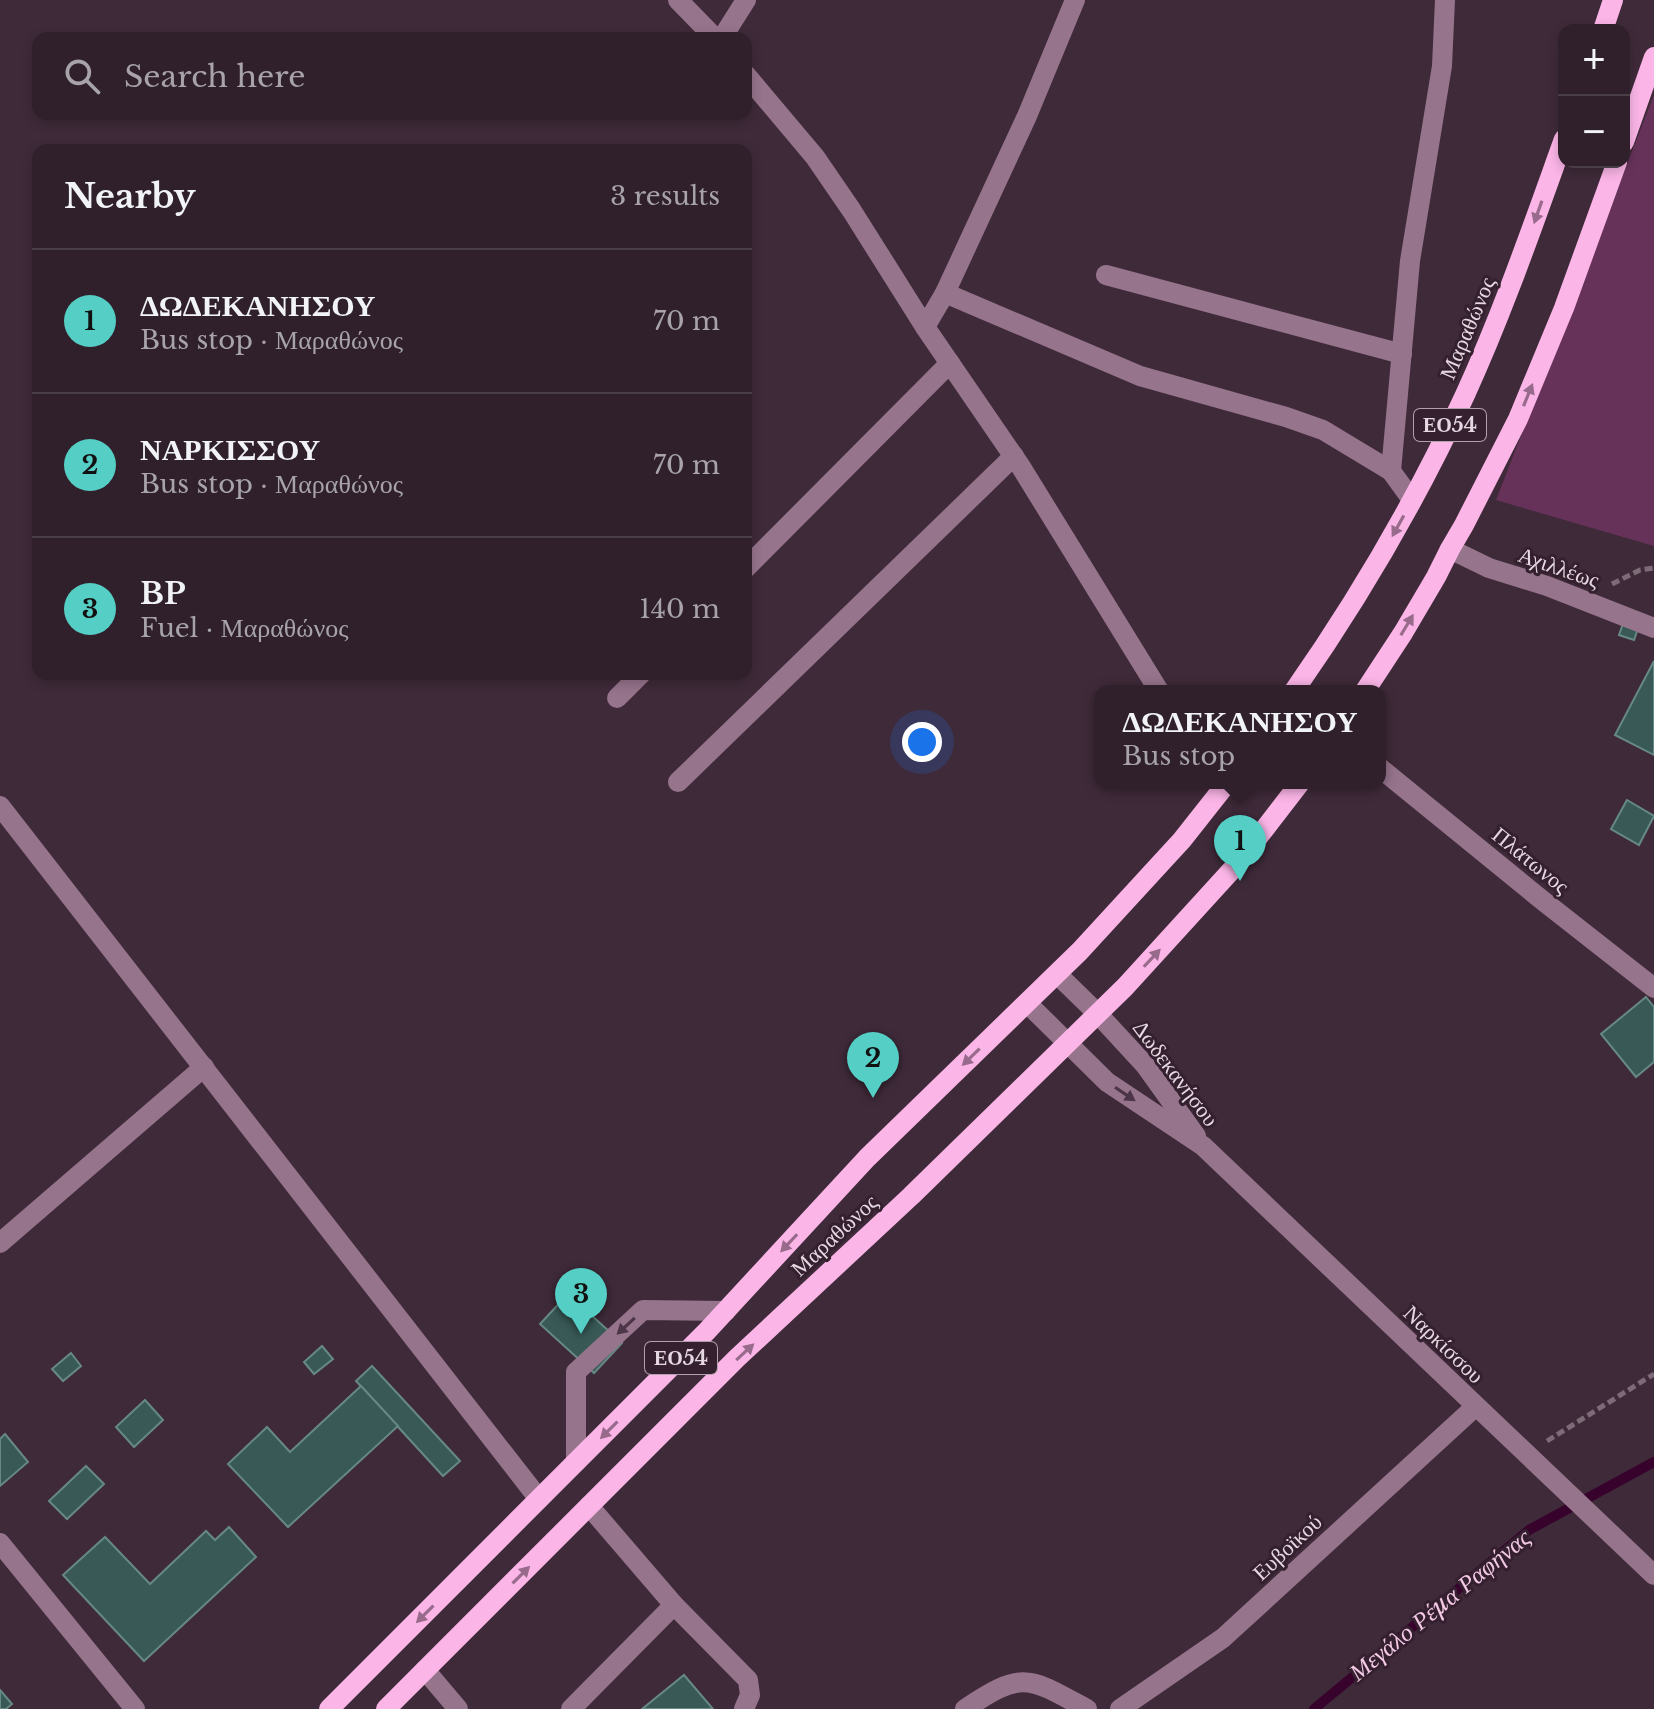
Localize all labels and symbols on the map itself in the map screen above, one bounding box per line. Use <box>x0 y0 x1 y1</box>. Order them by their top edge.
one-way arrow <box>1531 201 1544 225</box>
street label: Μαραθώνος <box>1434 273 1501 383</box>
one-way arrow <box>1521 384 1534 407</box>
road number: ΕΟ54 <box>1414 409 1486 441</box>
one-way arrow <box>1391 515 1405 537</box>
street label: Αχιλλέως <box>1515 541 1603 594</box>
one-way arrow <box>1400 614 1414 636</box>
your location <box>902 722 942 762</box>
pin: 1 <box>1214 815 1266 881</box>
street label: Πλάτωνος <box>1487 821 1575 900</box>
one-way arrow <box>1143 949 1161 968</box>
street label: Δωδεκανήσου <box>1127 1015 1224 1132</box>
pin: 2 <box>847 1032 899 1098</box>
one-way arrow <box>962 1047 981 1066</box>
one-way arrow <box>1115 1087 1136 1102</box>
street label: Μαραθώνος <box>786 1188 883 1282</box>
one-way arrow <box>781 1233 799 1252</box>
pin: 3 <box>555 1268 607 1334</box>
street label: Ναρκίσσου <box>1398 1300 1489 1389</box>
one-way arrow <box>617 1316 636 1334</box>
road number: ΕΟ54 <box>645 1342 717 1374</box>
one-way arrow <box>735 1343 754 1361</box>
one-way arrow <box>600 1420 619 1439</box>
street label: Ευβοϊκού <box>1247 1508 1328 1586</box>
water label: Μεγάλο Ρέμα Ραφήνας <box>1343 1523 1536 1687</box>
one-way arrow <box>511 1566 530 1585</box>
one-way arrow <box>416 1604 435 1623</box>

